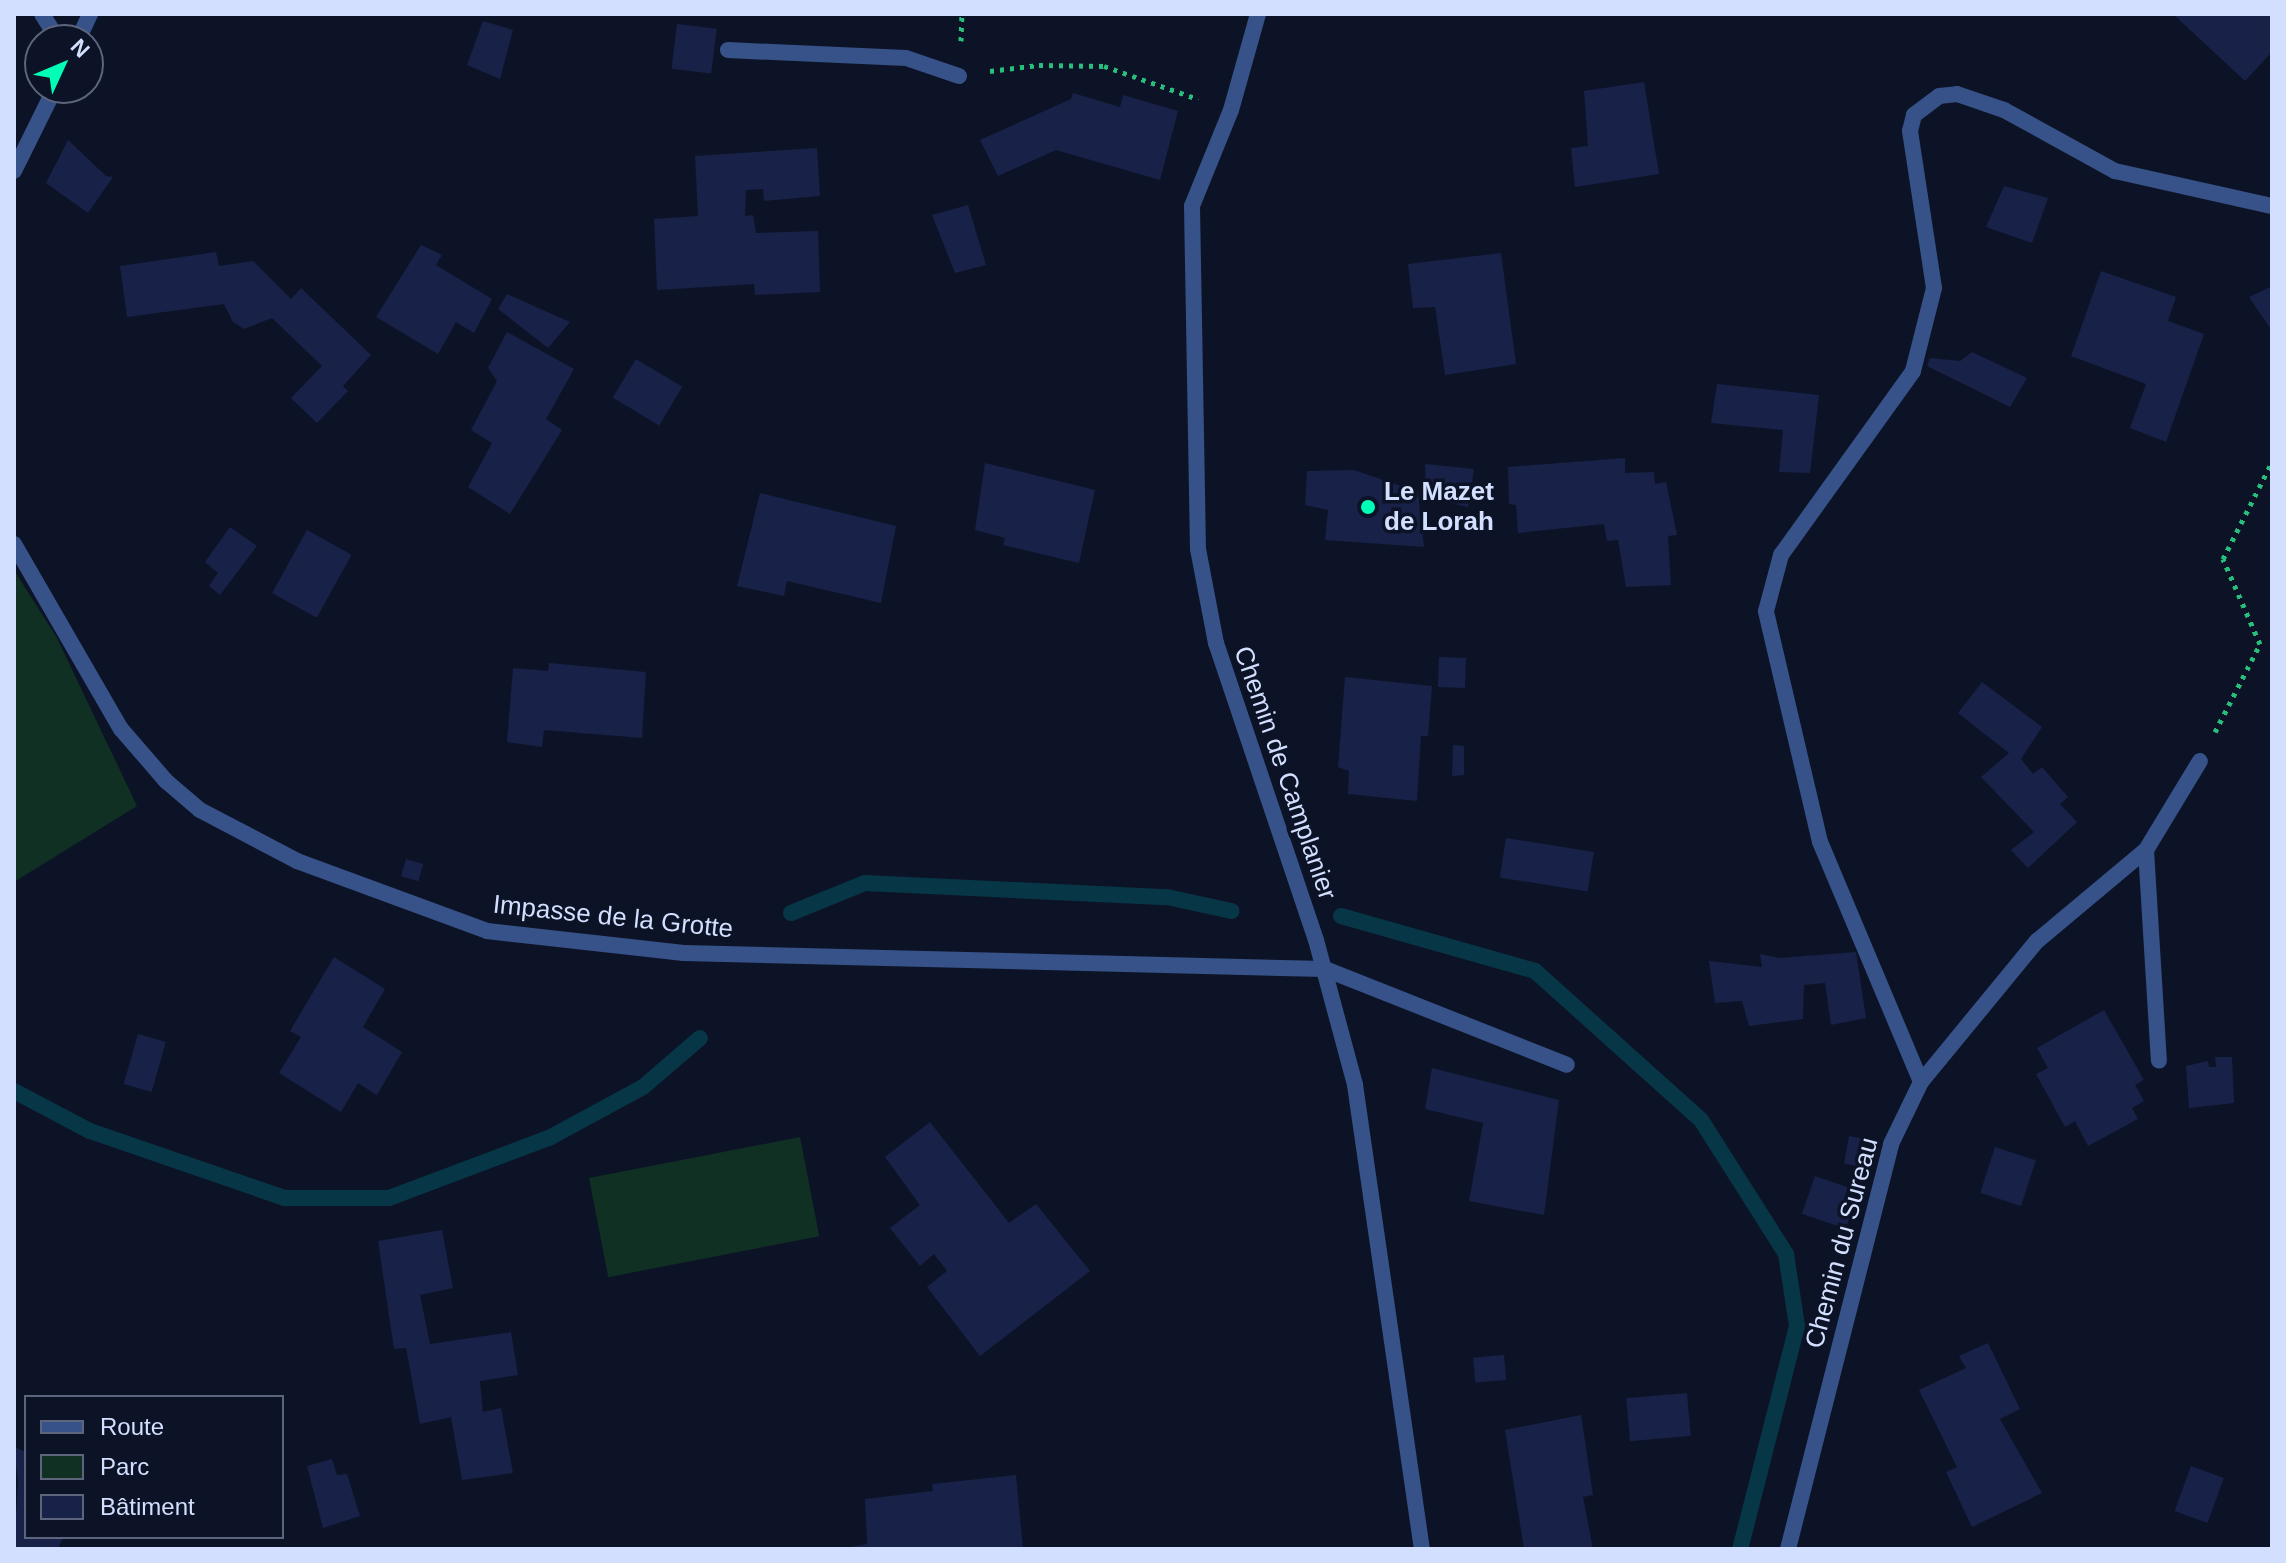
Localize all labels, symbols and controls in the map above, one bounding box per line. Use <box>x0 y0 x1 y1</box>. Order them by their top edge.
north arrow <box>24 24 104 104</box>
text: N <box>66 34 95 63</box>
place label: Le Mazet de Lorah <box>1384 476 1494 538</box>
marker: Le Mazet de Lorah <box>1359 498 1377 516</box>
street label: Chemin de Camplanier <box>1227 642 1343 904</box>
street label: Impasse de la Grotte <box>491 889 735 945</box>
street label: Chemin du Sureau <box>1799 1134 1885 1352</box>
legend <box>24 1395 284 1539</box>
text: Route <box>100 1413 164 1440</box>
text: Parc <box>100 1453 149 1480</box>
text: Bâtiment <box>100 1493 195 1520</box>

